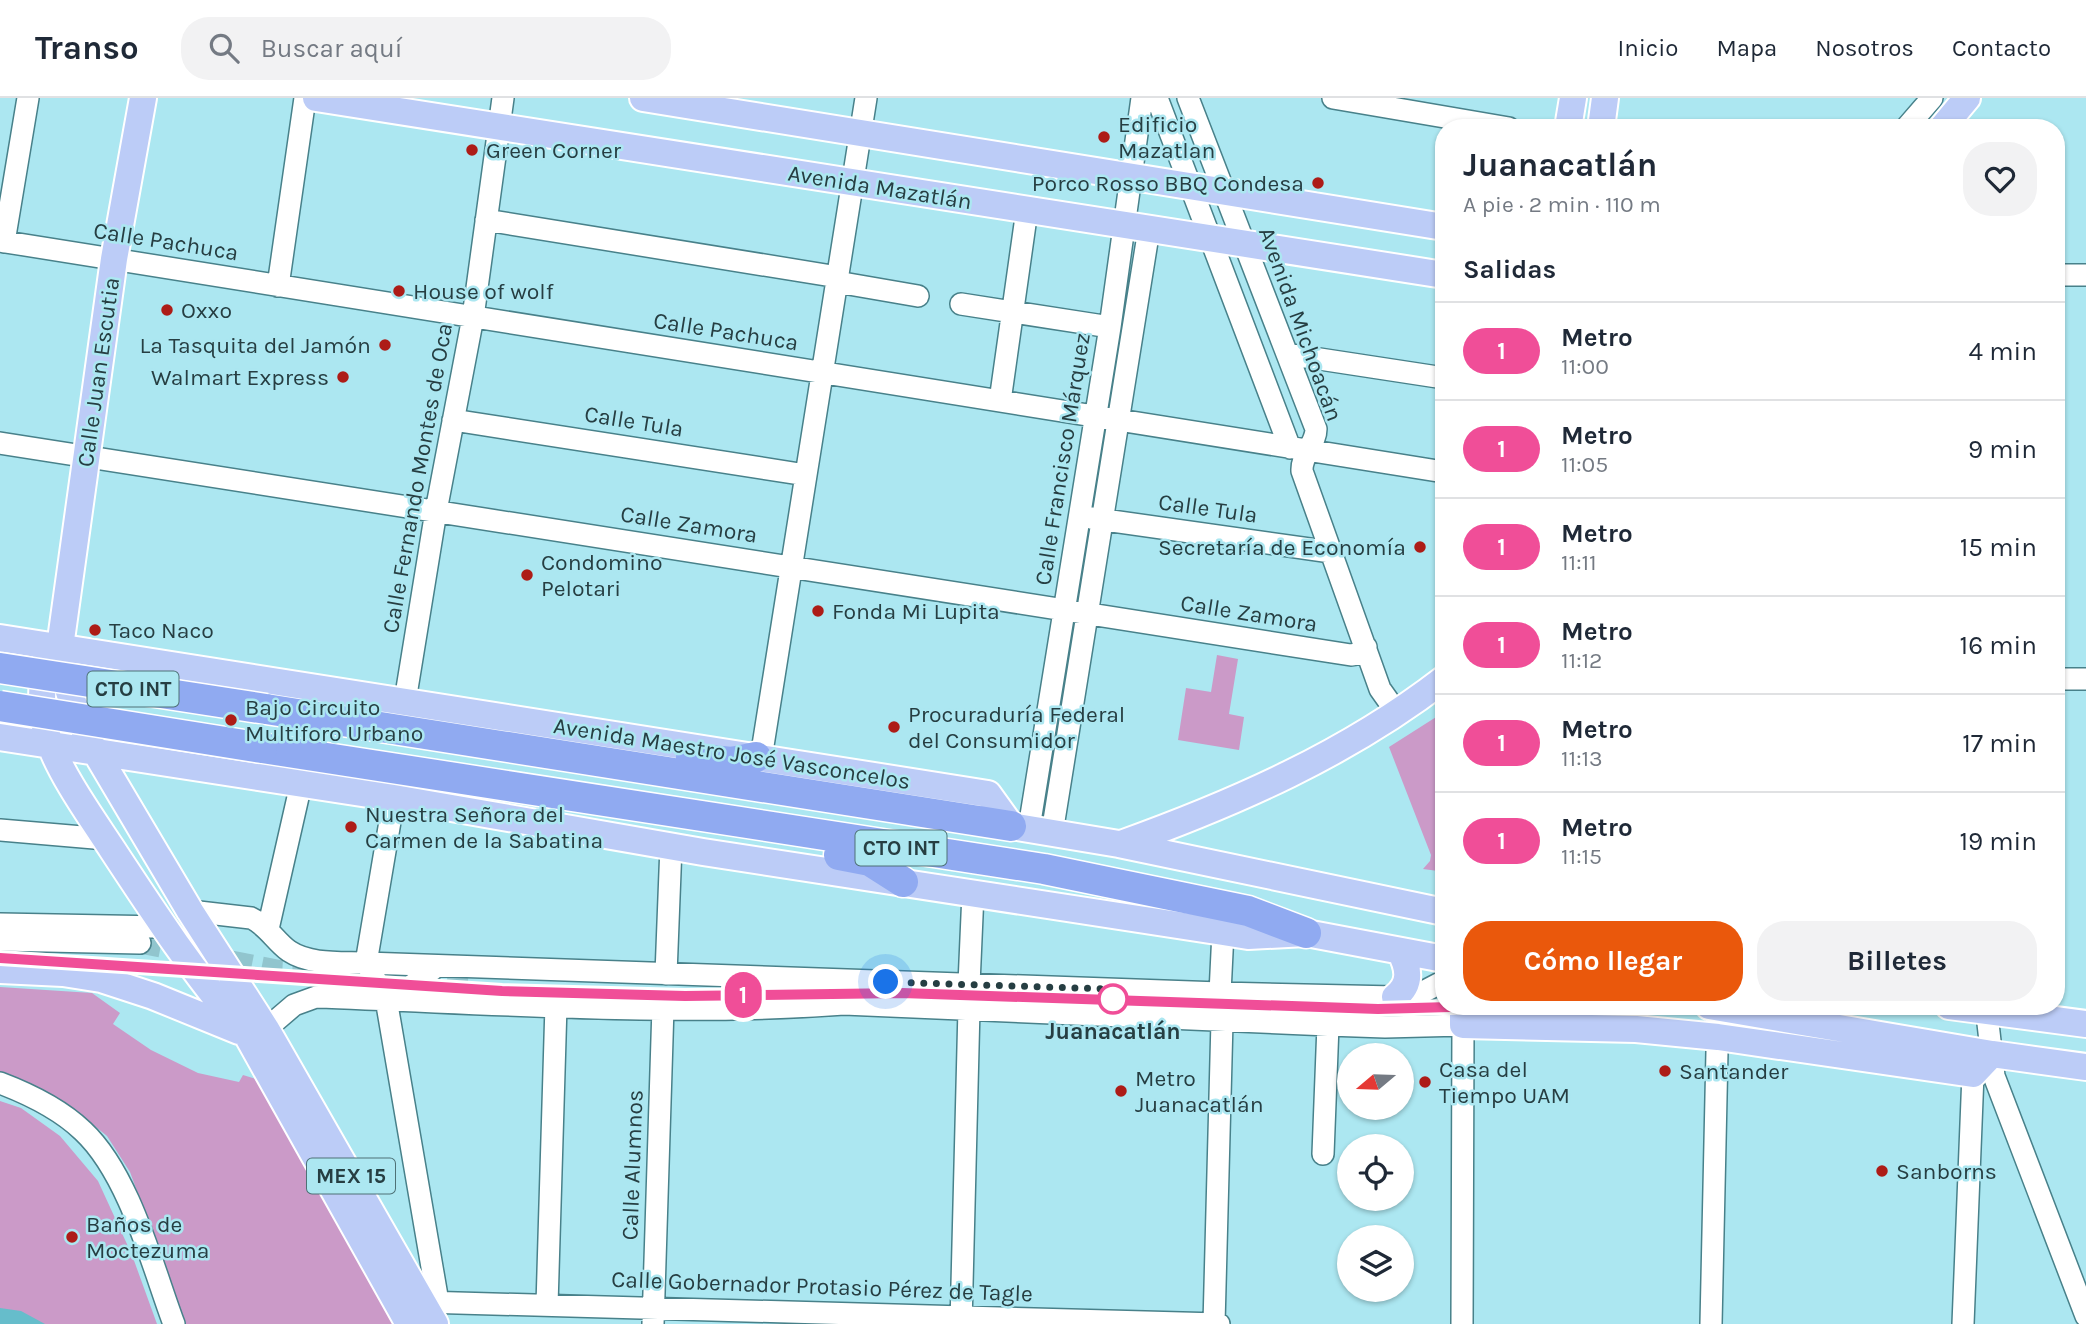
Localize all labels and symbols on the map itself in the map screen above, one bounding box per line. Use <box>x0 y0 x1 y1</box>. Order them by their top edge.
place label: Edificio Mazatlan <box>1118 111 1215 164</box>
marker: Edificio Mazatlan <box>1096 129 1112 145</box>
place label: Green Corner <box>486 137 622 164</box>
marker: Green Corner <box>464 142 480 158</box>
street label: Avenida Mazatlán <box>786 160 974 215</box>
place label: Porco Rosso BBQ Condesa <box>1032 170 1304 197</box>
marker: Porco Rosso BBQ Condesa <box>1310 175 1326 191</box>
street label: Calle Pachuca <box>91 217 240 266</box>
street label: Avenida Michoacán <box>1253 224 1348 425</box>
street label: Calle Juan Escutia <box>72 276 125 469</box>
place label: House of wolf <box>413 278 554 305</box>
marker: House of wolf <box>391 283 407 299</box>
place label: Oxxo <box>181 297 232 324</box>
marker: Oxxo <box>159 302 175 318</box>
street label: Calle Pachuca <box>651 307 800 356</box>
street label: Calle Fernando Montes de Oca <box>377 321 458 635</box>
street label: Calle Francisco Márquez <box>1029 331 1096 587</box>
place label: La Tasquita del Jamón <box>140 332 371 359</box>
marker: La Tasquita del Jamón <box>377 337 393 353</box>
place label: Walmart Express <box>151 364 329 391</box>
marker: Walmart Express <box>335 369 351 385</box>
street label: Calle Tula <box>582 400 685 443</box>
street label: Calle Tula <box>1157 488 1259 529</box>
street label: Calle Zamora <box>619 500 759 549</box>
place label: Secretaría de Economía <box>1158 534 1406 561</box>
marker: Secretaría de Economía <box>1412 539 1428 555</box>
place label: Condomino Pelotari <box>541 549 663 602</box>
marker: Condomino Pelotari <box>519 567 535 583</box>
street label: Calle Zamora <box>1179 589 1319 638</box>
place label: Fonda Mi Lupita <box>832 598 1000 625</box>
marker: Fonda Mi Lupita <box>810 603 826 619</box>
place label: Taco Naco <box>109 617 214 644</box>
marker: Taco Naco <box>87 622 103 638</box>
road number: CTO INT <box>88 672 178 706</box>
place label: Bajo Circuito Multiforo Urbano <box>245 694 423 747</box>
place label: Procuraduría Federal del Consumidor <box>908 701 1125 754</box>
marker: Bajo Circuito Multiforo Urbano <box>223 712 239 728</box>
street label: Avenida Maestro José Vasconcelos <box>552 712 912 795</box>
marker: Procuraduría Federal del Consumidor <box>886 719 902 735</box>
place label: Nuestra Señora del Carmen de la Sabatina <box>365 801 603 854</box>
marker: Nuestra Señora del Carmen de la Sabatina <box>343 819 359 835</box>
road number: CTO INT <box>856 830 946 866</box>
your location <box>868 964 903 999</box>
line badge: 1 <box>720 972 766 1018</box>
marker: Juanacatlán <box>1098 984 1128 1014</box>
place label: Juanacatlán <box>1045 1018 1181 1045</box>
north arrow <box>1337 1043 1414 1120</box>
place label: Casa del Tiempo UAM <box>1439 1056 1570 1109</box>
place label: Santander <box>1679 1058 1789 1085</box>
marker: Santander <box>1657 1063 1673 1079</box>
place label: Metro Juanacatlán <box>1135 1065 1264 1118</box>
marker: Casa del Tiempo UAM <box>1417 1074 1433 1090</box>
marker: Metro Juanacatlán <box>1113 1083 1129 1099</box>
street label: Calle Alumnos <box>616 1089 649 1241</box>
road number: MEX 15 <box>307 1158 395 1194</box>
place label: Sanborns <box>1896 1158 1997 1185</box>
marker: Sanborns <box>1874 1163 1890 1179</box>
place label: Baños de Moctezuma <box>86 1211 209 1264</box>
marker: Baños de Moctezuma <box>64 1229 80 1245</box>
street label: Calle Gobernador Protasio Pérez de Tagle <box>611 1266 1033 1307</box>

